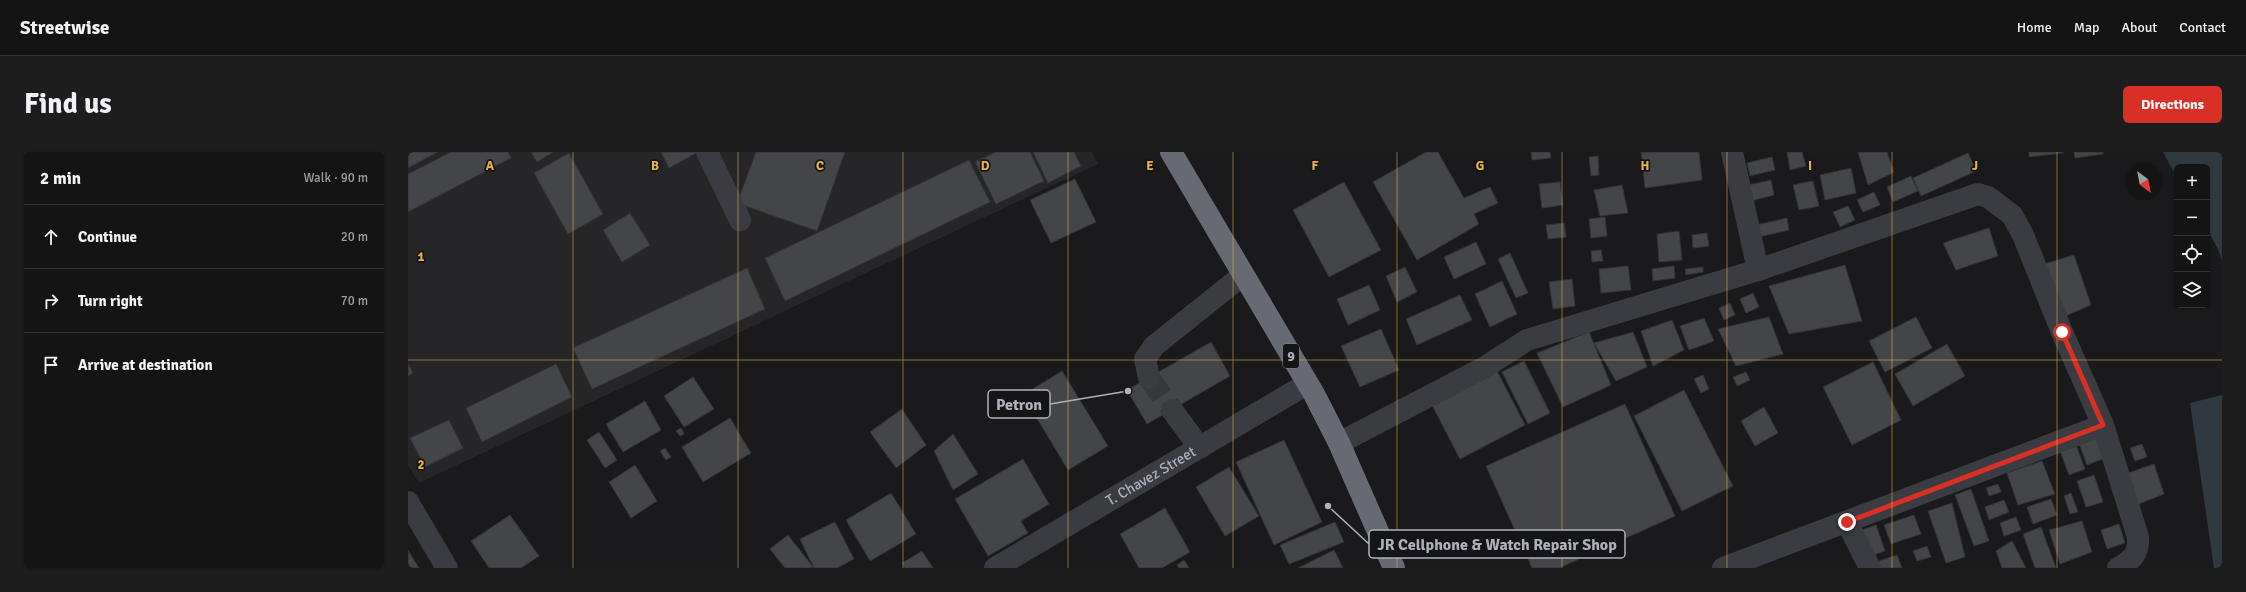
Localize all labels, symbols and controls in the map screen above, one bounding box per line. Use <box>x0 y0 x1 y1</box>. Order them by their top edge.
text: Streetwise <box>20 16 110 40</box>
text: Home <box>2017 19 2052 36</box>
text: Map <box>2074 19 2099 36</box>
text: About <box>2121 19 2157 36</box>
text: Contact <box>2179 19 2226 36</box>
button: Directions <box>2123 86 2222 123</box>
text: Find us <box>24 87 112 121</box>
text: A <box>486 158 495 174</box>
text: B <box>651 158 659 174</box>
text: C <box>816 158 824 174</box>
text: D <box>981 158 990 174</box>
text: E <box>1146 158 1154 174</box>
text: F <box>1312 158 1319 174</box>
text: G <box>1476 158 1484 174</box>
text: H <box>1641 158 1649 174</box>
text: I <box>1808 158 1812 174</box>
text: J <box>1972 158 1978 174</box>
north arrow <box>2126 164 2162 200</box>
map controls <box>2174 164 2210 308</box>
button: + <box>2174 164 2210 200</box>
text: 2 min <box>40 168 81 189</box>
text: Walk · 90 m <box>304 170 368 186</box>
button: − <box>2174 200 2210 236</box>
icon: ahead <box>40 226 62 248</box>
text: Continue <box>78 228 137 246</box>
text: 20 m <box>341 229 368 245</box>
button: locate <box>2174 236 2210 272</box>
text: 1 <box>417 249 425 265</box>
button: layers <box>2174 272 2210 308</box>
icon: right <box>40 290 62 312</box>
text: Turn right <box>78 292 143 310</box>
text: 70 m <box>341 293 368 309</box>
route start <box>2053 323 2071 341</box>
road number: 9 <box>1283 344 1299 368</box>
icon: arrive <box>40 354 62 376</box>
text: Arrive at destination <box>78 356 213 374</box>
callout: Petron <box>988 390 1050 418</box>
text: Petron <box>996 395 1042 415</box>
street label: T. Chavez Street <box>1103 443 1199 510</box>
text: 2 <box>417 457 425 473</box>
route end <box>1838 513 1856 531</box>
callout: JR Cellphone & Watch Repair Shop <box>1369 530 1625 558</box>
text: JR Cellphone & Watch Repair Shop <box>1377 535 1617 555</box>

